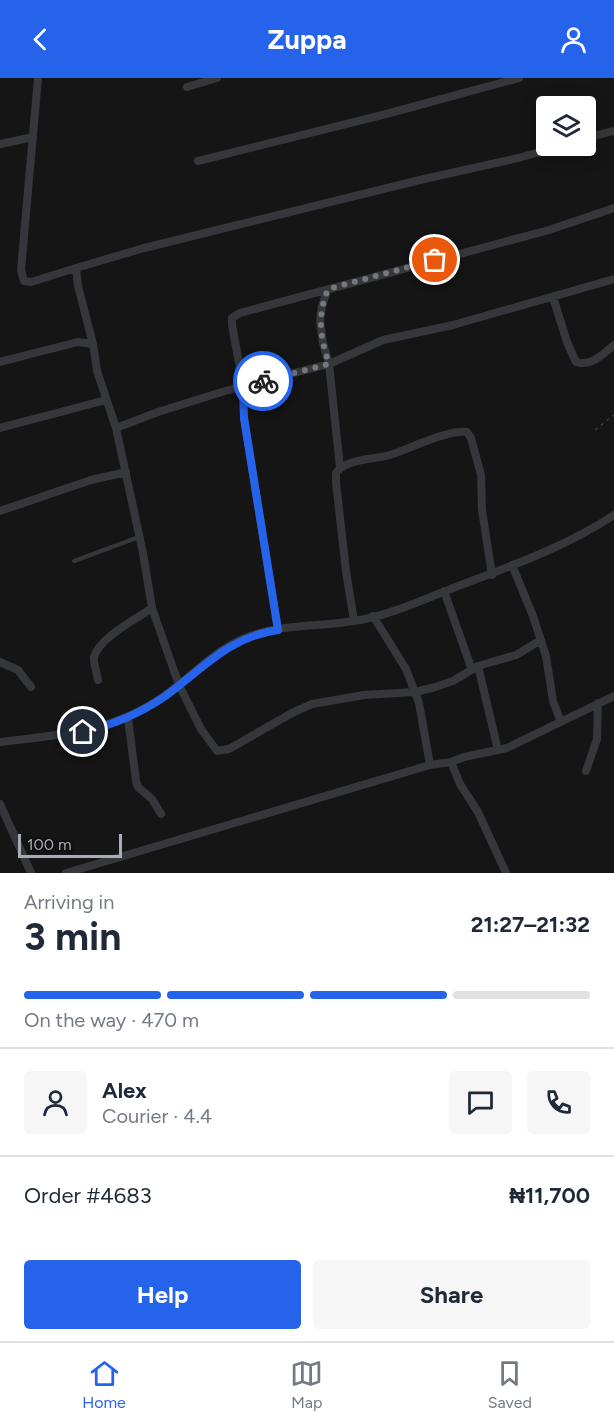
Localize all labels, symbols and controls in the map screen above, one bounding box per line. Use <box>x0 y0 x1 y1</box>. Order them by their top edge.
icon: back <box>24 23 57 56</box>
text: Zuppa <box>267 23 347 56</box>
icon: person <box>557 23 590 56</box>
map controls <box>536 96 596 156</box>
button: layers <box>536 96 596 156</box>
pin <box>409 234 460 285</box>
icon: bag <box>418 243 451 276</box>
courier <box>233 351 293 411</box>
icon: bike <box>247 365 280 398</box>
pin <box>57 706 108 757</box>
icon: home <box>66 715 99 748</box>
scale bar <box>18 831 122 858</box>
text: 100 m <box>27 835 72 854</box>
text: Arriving in <box>24 890 114 914</box>
text: 21:27–21:32 <box>471 911 590 938</box>
text: 3 min <box>24 913 121 960</box>
text: On the way · 470 m <box>24 1008 199 1032</box>
button: person <box>24 1071 87 1134</box>
button: chat <box>449 1071 512 1134</box>
button: phone <box>527 1071 590 1134</box>
text: Alex <box>102 1077 147 1104</box>
text: Courier · 4.4 <box>102 1104 212 1128</box>
text: Order #4683 <box>24 1182 152 1209</box>
text: ₦11,700 <box>509 1182 590 1209</box>
button: Help <box>24 1260 301 1329</box>
button: Share <box>313 1260 590 1329</box>
tab: Home <box>82 1357 126 1412</box>
tab: Map <box>290 1357 323 1412</box>
tab: Saved <box>488 1357 532 1412</box>

